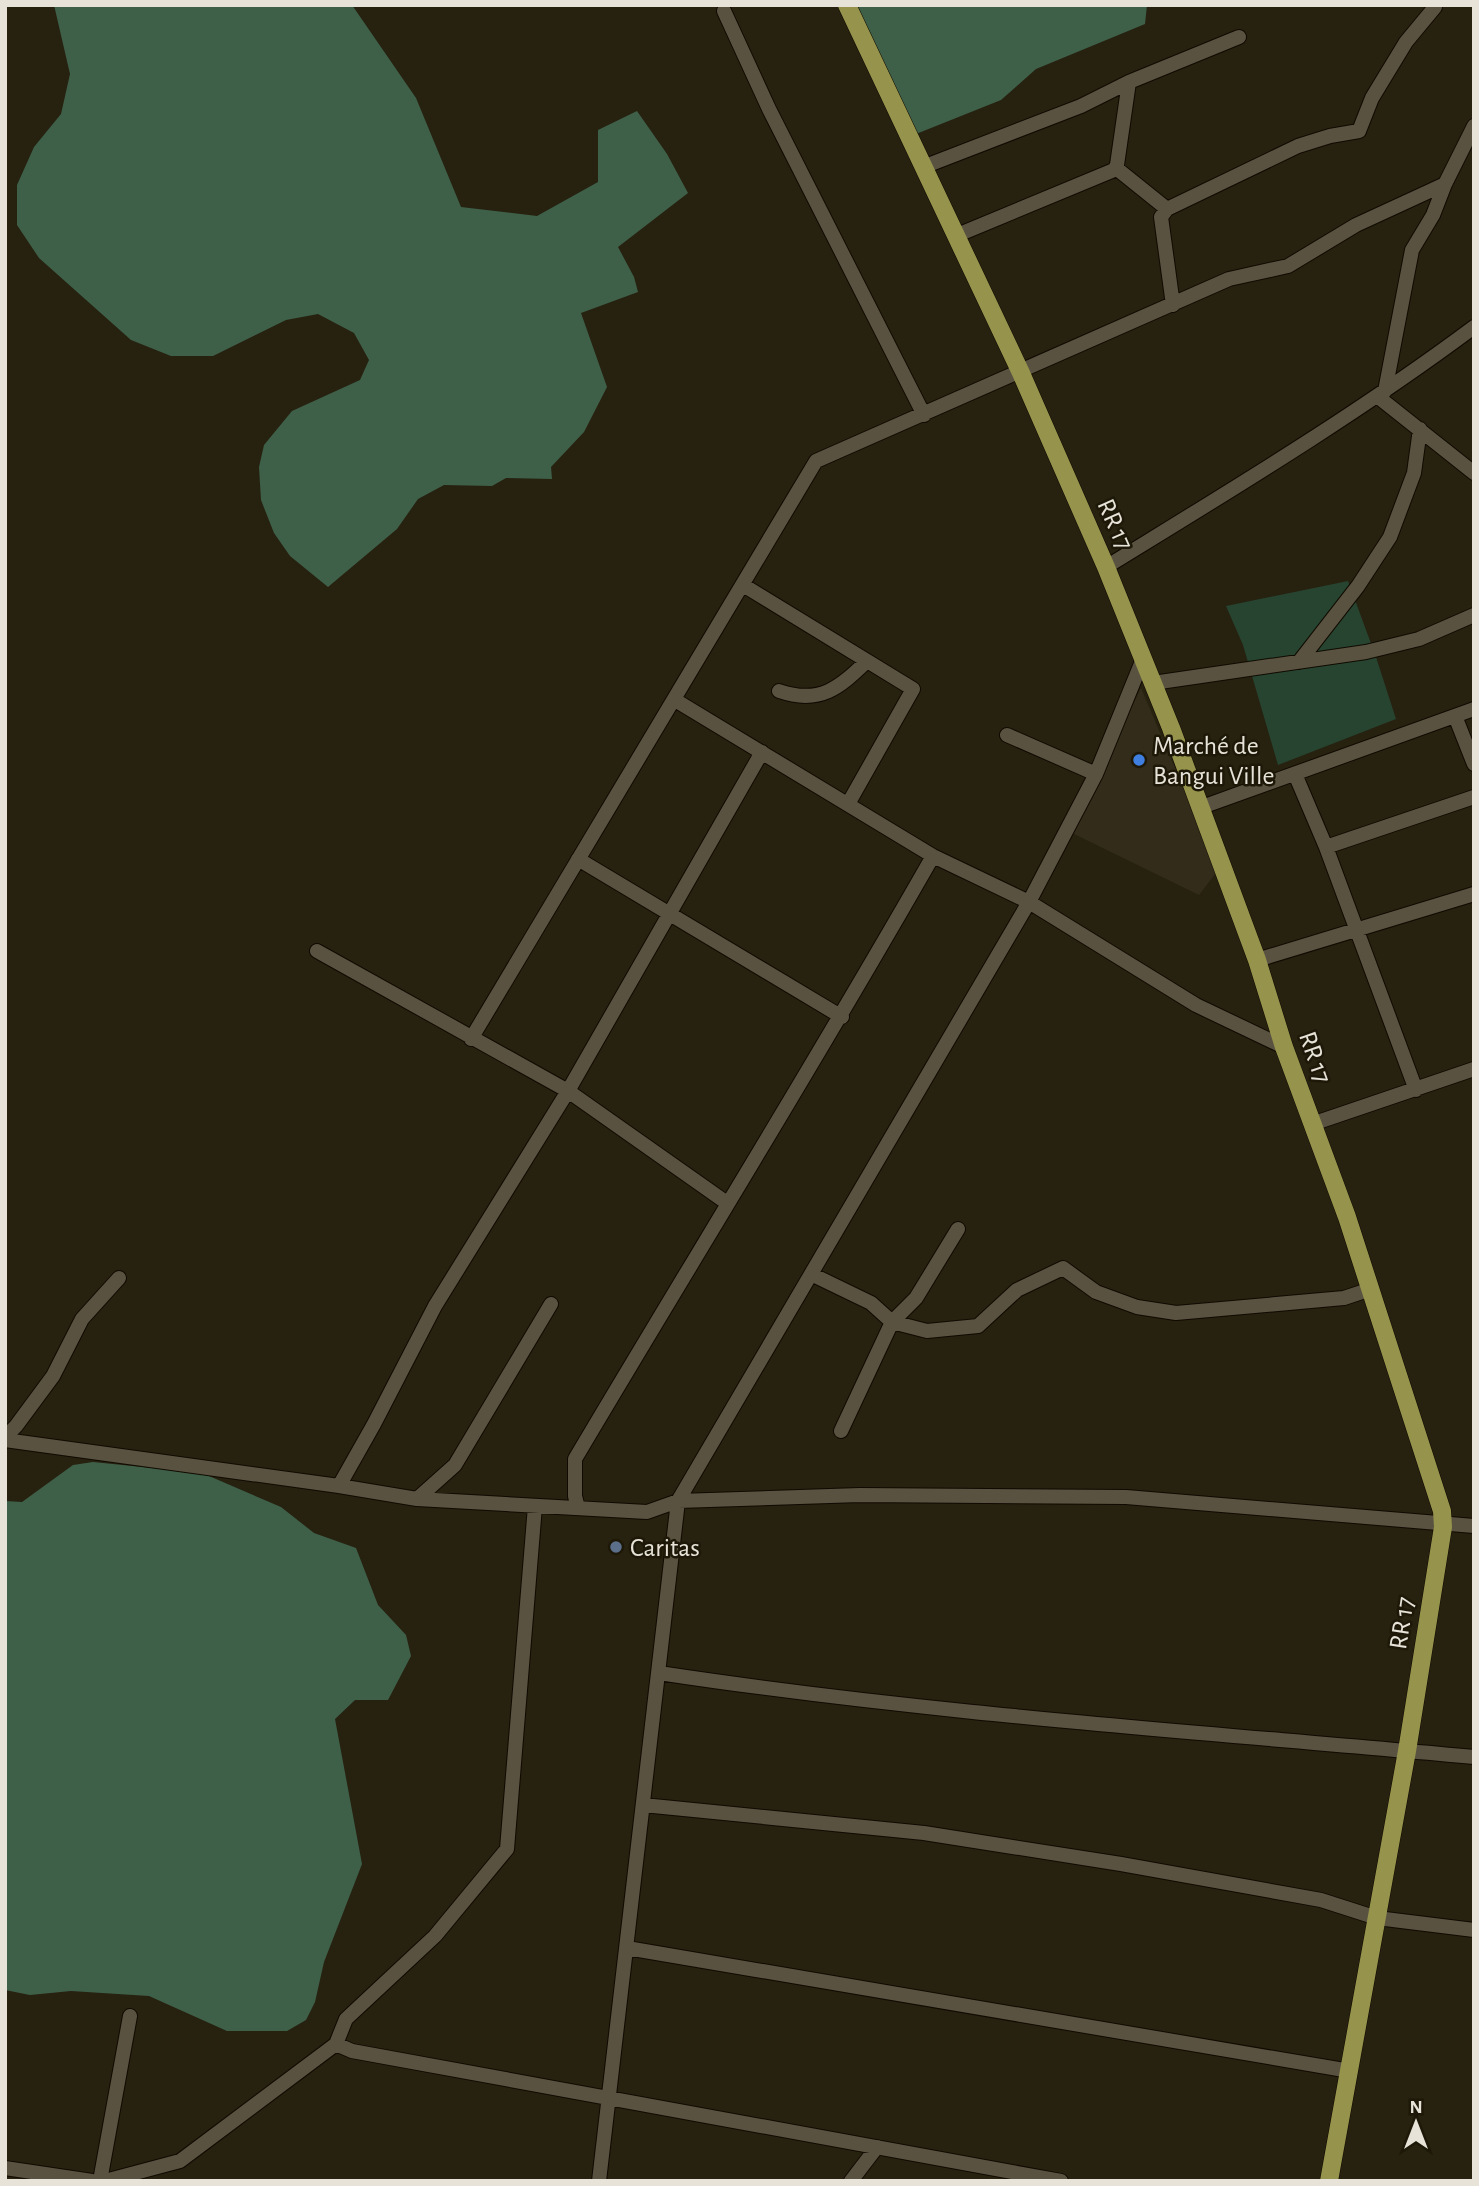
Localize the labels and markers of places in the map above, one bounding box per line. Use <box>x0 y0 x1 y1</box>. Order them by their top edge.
place label: Marché de Bangui Ville <box>1153 733 1274 789</box>
marker: Marché de Bangui Ville <box>1131 752 1147 768</box>
place label: Caritas <box>630 1535 700 1561</box>
marker: Caritas <box>608 1539 624 1555</box>

